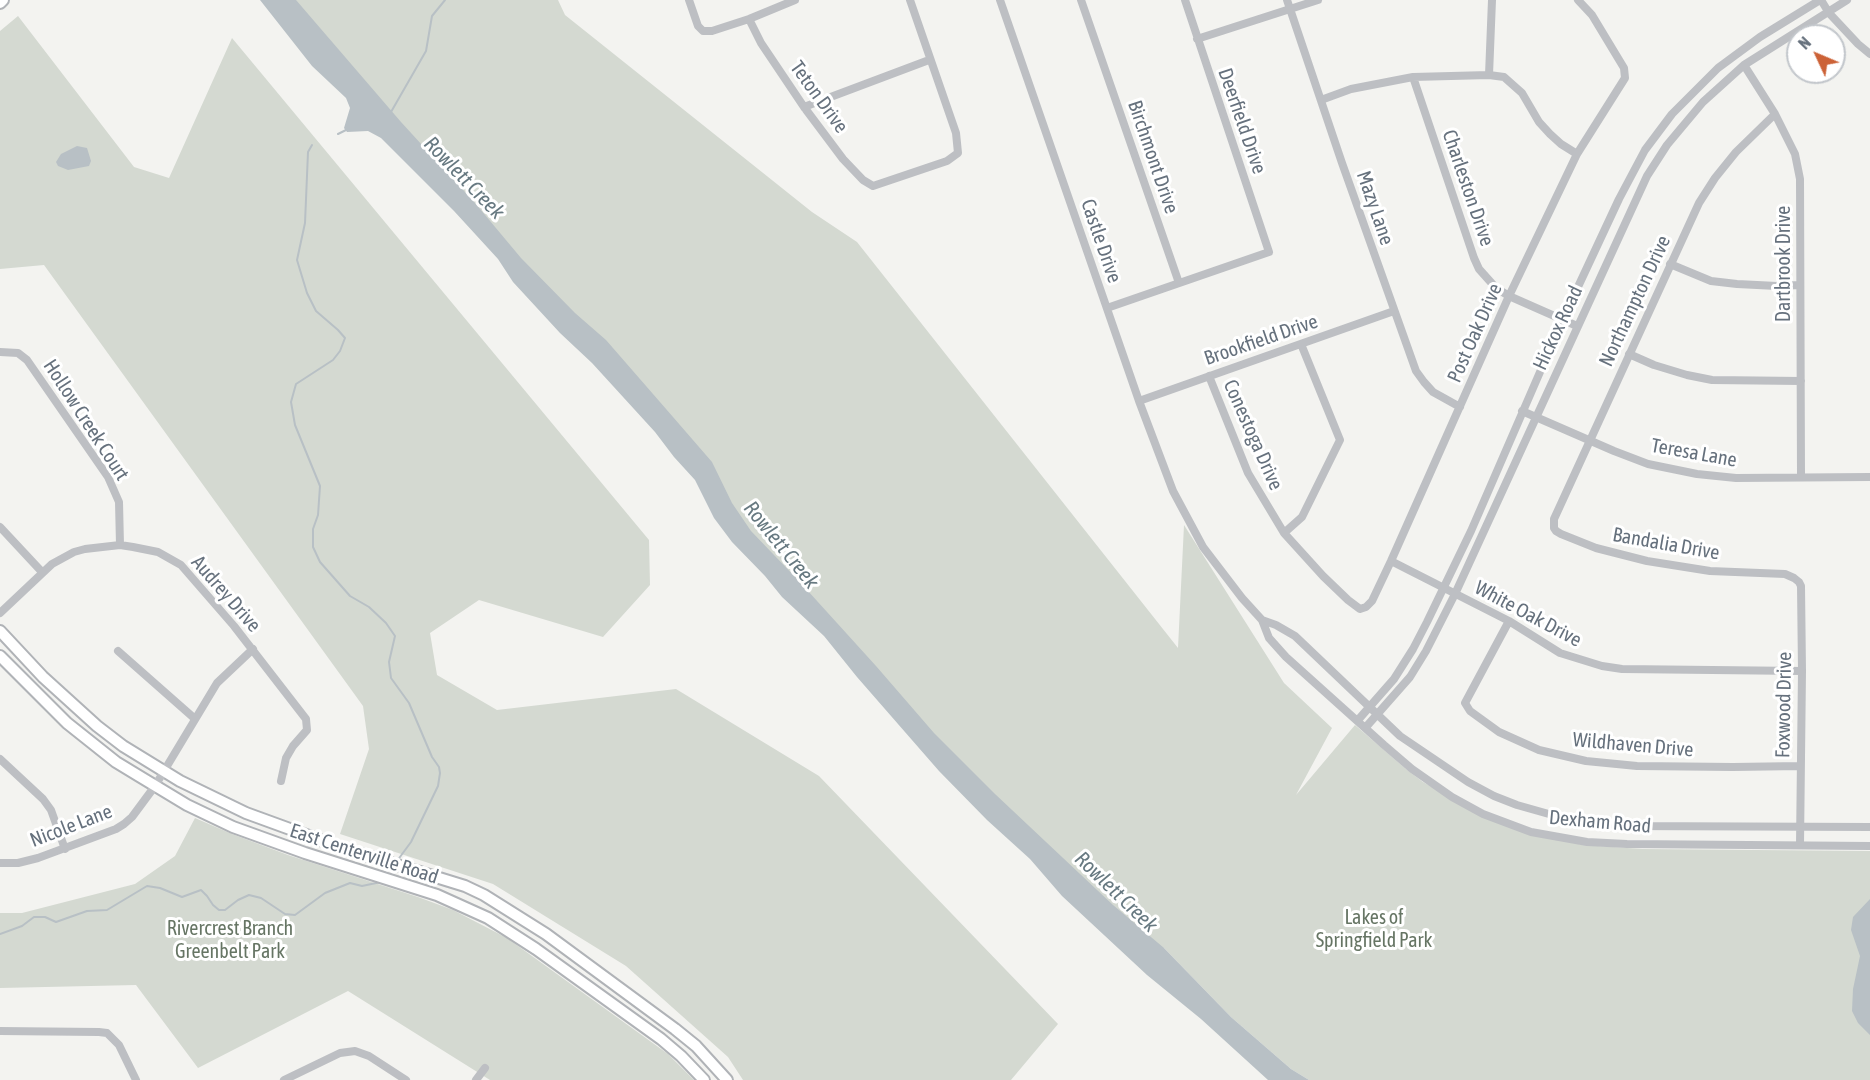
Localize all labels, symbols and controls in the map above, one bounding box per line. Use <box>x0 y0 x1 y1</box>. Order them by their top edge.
north arrow <box>1786 24 1846 84</box>
text: N <box>1795 33 1814 53</box>
street label: Teton Drive <box>785 56 853 138</box>
street label: Deerfield Drive <box>1213 65 1271 177</box>
street label: Birchmont Drive <box>1122 97 1184 217</box>
street label: Charleston Drive <box>1437 127 1499 249</box>
water label: Rowlett Creek <box>418 131 510 225</box>
street label: Mazy Lane <box>1351 168 1399 248</box>
street label: Castle Drive <box>1076 196 1126 286</box>
street label: Dartbrook Drive <box>1772 206 1796 322</box>
street label: Northampton Drive <box>1594 232 1676 370</box>
street label: Post Oak Drive <box>1443 280 1507 386</box>
street label: Hickox Road <box>1528 282 1588 374</box>
street label: Brookfield Drive <box>1201 309 1321 371</box>
street label: Hollow Creek Court <box>38 355 134 485</box>
street label: Conestoga Drive <box>1218 376 1288 494</box>
street label: Teresa Lane <box>1649 434 1739 472</box>
water label: Rowlett Creek <box>738 496 824 594</box>
street label: Bandalia Drive <box>1611 523 1721 565</box>
street label: Audrey Drive <box>186 551 266 637</box>
street label: White Oak Drive <box>1470 576 1586 652</box>
street label: Foxwood Drive <box>1771 652 1797 758</box>
street label: Wildhaven Drive <box>1572 728 1694 762</box>
street label: Nicole Lane <box>27 799 115 853</box>
street label: Dexham Road <box>1548 806 1652 838</box>
street label: East Centerville Road <box>287 819 441 889</box>
water label: Rowlett Creek <box>1069 846 1163 938</box>
park label: Lakes of Springfield Park <box>1316 906 1432 953</box>
park label: Rivercrest Branch Greenbelt Park <box>167 917 293 964</box>

